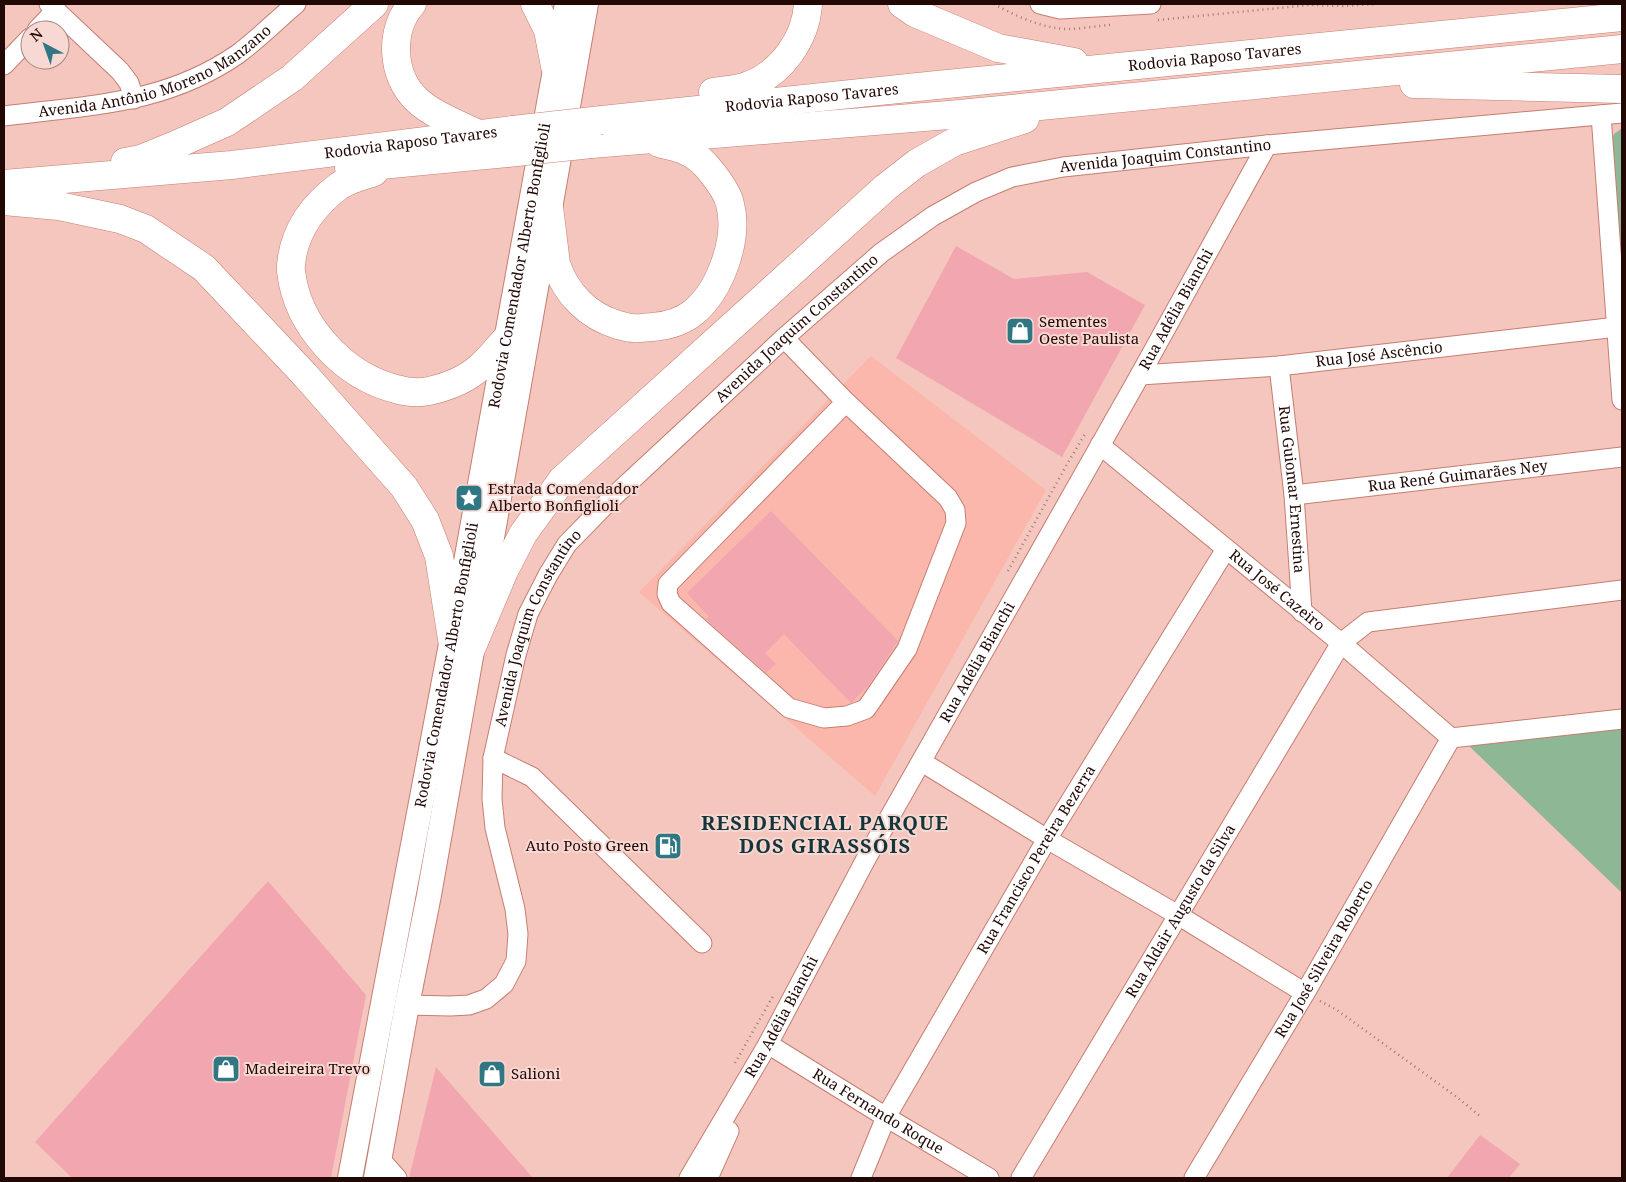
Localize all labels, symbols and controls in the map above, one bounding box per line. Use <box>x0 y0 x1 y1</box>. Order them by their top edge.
north arrow <box>20 20 70 70</box>
street label: Avenida Antônio Moreno Manzano <box>37 20 275 121</box>
text: N <box>26 24 47 46</box>
street label: Rodovia Raposo Tavares <box>1127 38 1302 75</box>
street label: Rodovia Raposo Tavares <box>724 78 900 116</box>
street label: Rodovia Raposo Tavares <box>323 121 498 162</box>
street label: Rodovia Comendador Alberto Bonfiglioli <box>483 121 554 410</box>
street label: Avenida Joaquim Constantino <box>1058 134 1272 176</box>
street label: Rua Adélia Bianchi <box>1134 245 1217 373</box>
street label: Avenida Joaquim Constantino <box>710 249 882 406</box>
place label: Sementes Oeste Paulista <box>1039 311 1139 348</box>
shop icon: Sementes Oeste Paulista <box>1005 316 1035 346</box>
street label: Rua José Ascêncio <box>1314 336 1444 371</box>
street label: Rua Guiomar Ernestina <box>1275 404 1310 574</box>
street label: Rua René Guimarães Ney <box>1367 455 1549 495</box>
place label: Estrada Comendador Alberto Bonfiglioli <box>488 478 638 515</box>
place icon: Estrada Comendador Alberto Bonfiglioli <box>454 483 484 513</box>
street label: Rodovia Comendador Alberto Bonfiglioli <box>409 520 482 809</box>
street label: Avenida Joaquim Constantino <box>489 524 585 728</box>
street label: Rua José Cazeiro <box>1225 544 1330 635</box>
street label: Rua Adélia Bianchi <box>934 598 1019 726</box>
street label: Rua Francisco Pereira Bezerra <box>972 761 1099 957</box>
district label: RESIDENCIAL PARQUE DOS GIRASSÓIS <box>701 809 949 859</box>
street label: Rua Aldair Augusto da Silva <box>1120 820 1239 1001</box>
fuel station icon: Auto Posto Green <box>653 831 683 861</box>
place label: Auto Posto Green <box>526 835 649 855</box>
street label: Rua José Silveira Roberto <box>1270 876 1377 1041</box>
street label: Rua Adélia Bianchi <box>740 952 822 1081</box>
shop icon: Madeireira Trevo <box>211 1054 241 1084</box>
place label: Madeireira Trevo <box>245 1058 370 1078</box>
shop icon: Salioni <box>477 1059 507 1089</box>
place label: Salioni <box>511 1063 560 1083</box>
street label: Rua Fernando Roque <box>809 1063 948 1158</box>

